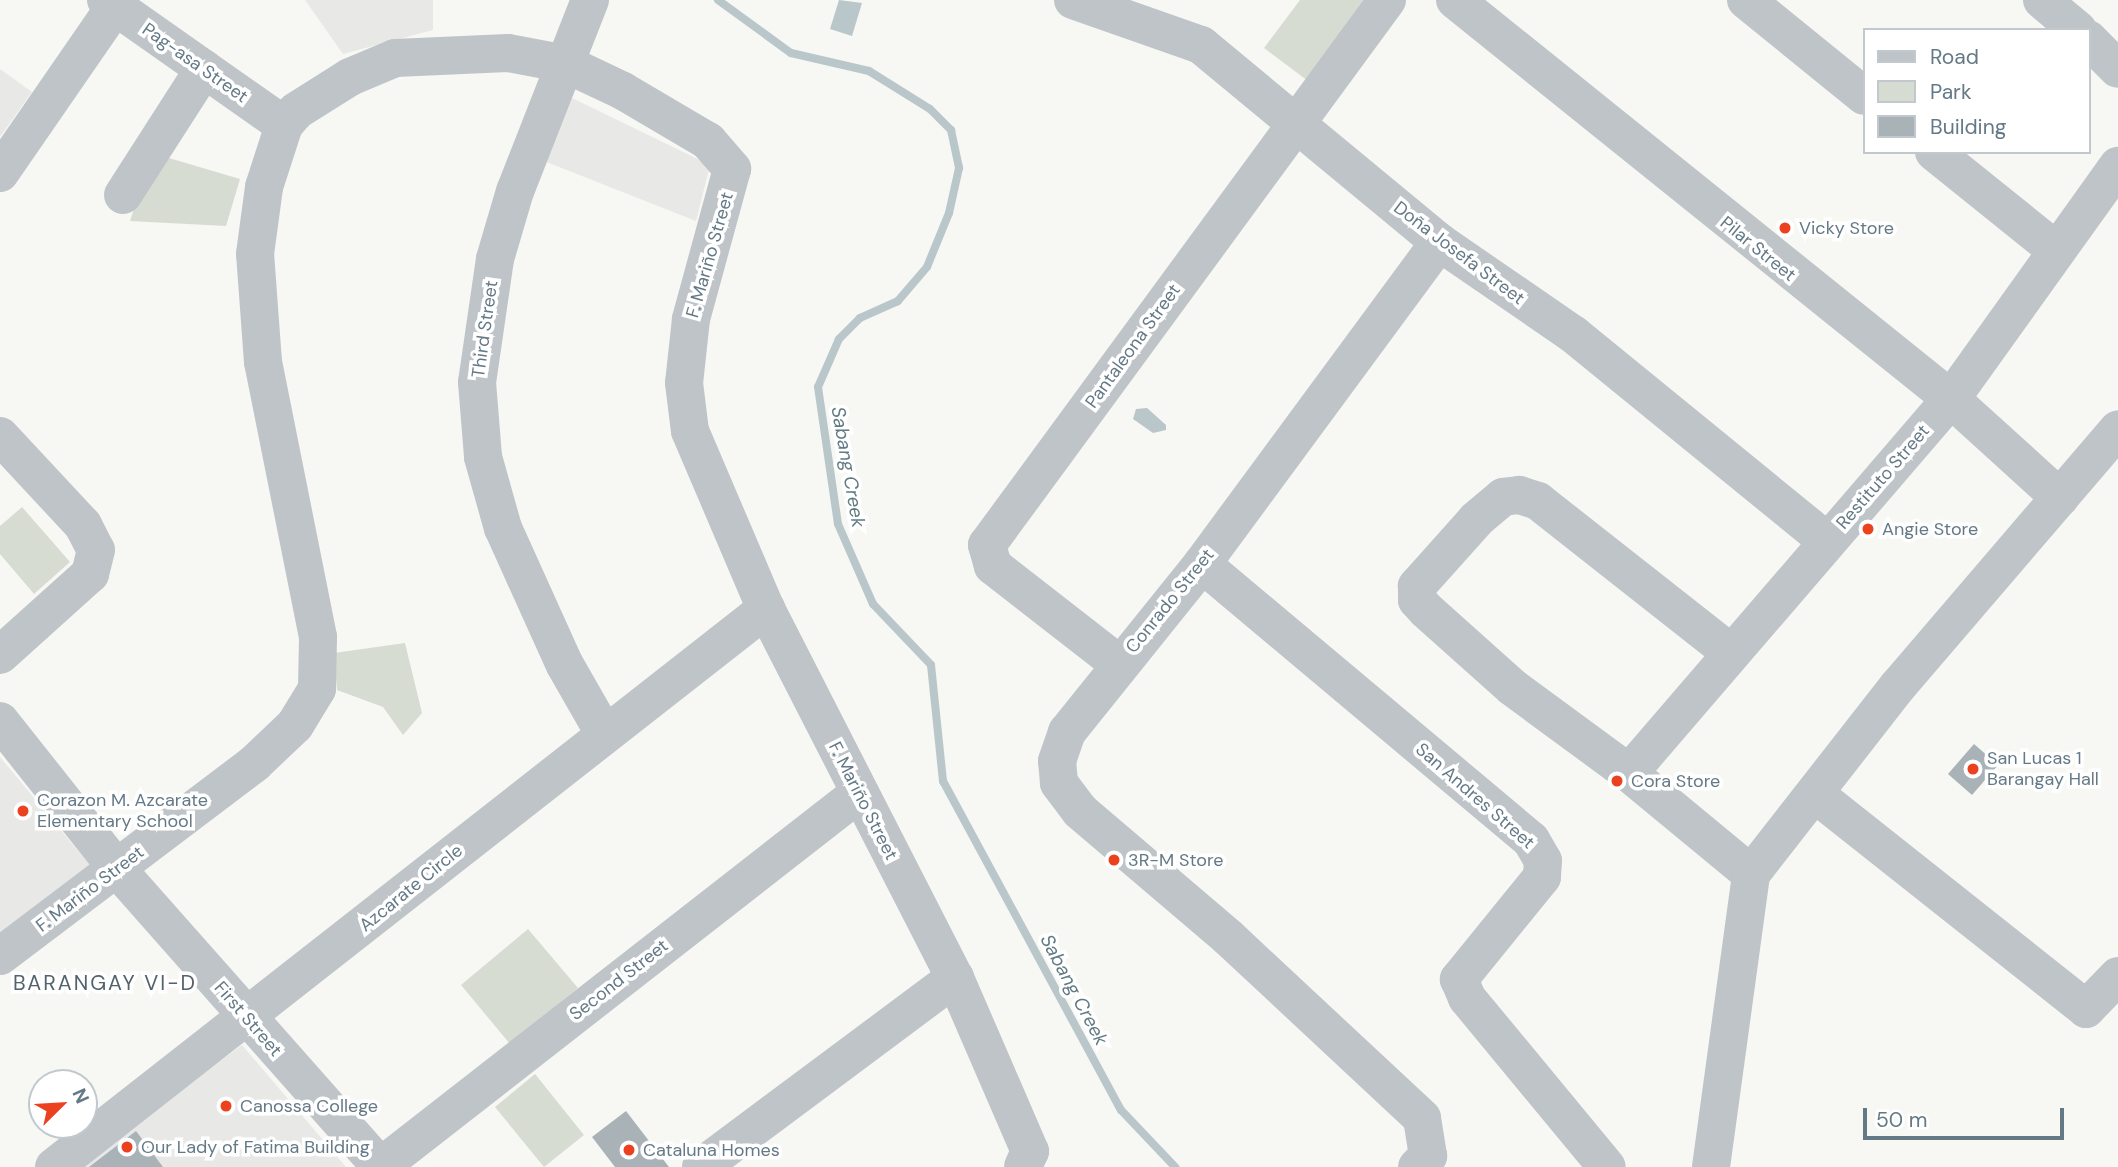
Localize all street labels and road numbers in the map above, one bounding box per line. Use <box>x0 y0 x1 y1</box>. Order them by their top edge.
street label: Pag-asa Street <box>138 19 252 107</box>
street label: F. Mariño Street <box>682 190 738 320</box>
street label: Doña Josefa Street <box>1389 197 1529 309</box>
street label: Pilar Street <box>1716 212 1800 286</box>
street label: Third Street <box>467 279 503 379</box>
street label: Pantaleona Street <box>1081 280 1185 412</box>
street label: Restituto Street <box>1832 420 1934 534</box>
street label: Conrado Street <box>1121 544 1219 658</box>
street label: F. Mariño Street <box>824 738 902 864</box>
street label: San Andres Street <box>1411 739 1539 853</box>
street label: Azcarate Circle <box>355 840 467 936</box>
street label: F. Mariño Street <box>32 841 148 937</box>
street label: Second Street <box>565 935 673 1025</box>
street label: First Street <box>210 977 286 1061</box>

